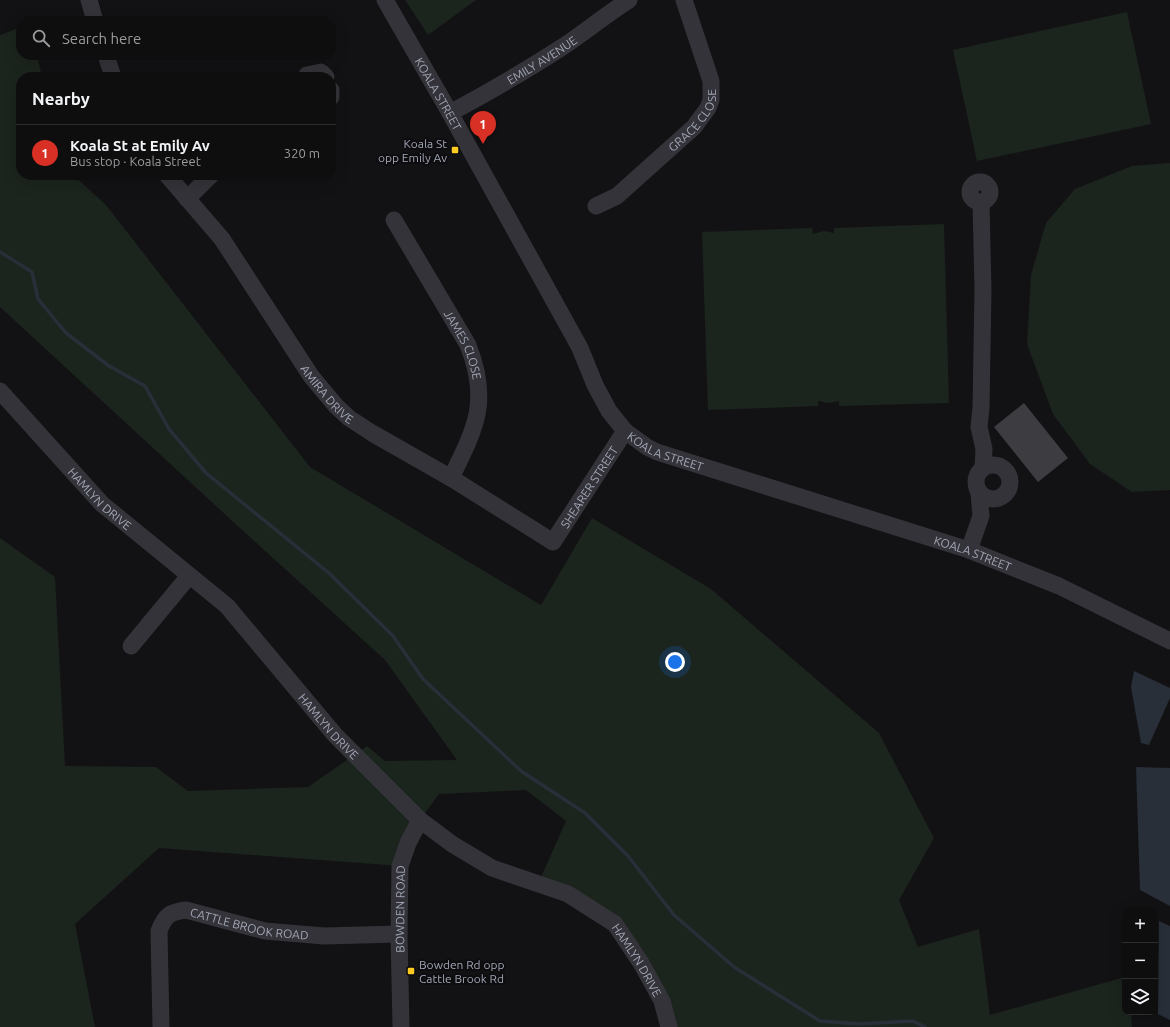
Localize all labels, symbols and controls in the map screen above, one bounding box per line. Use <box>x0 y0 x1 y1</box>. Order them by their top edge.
search box <box>16 16 336 60</box>
icon: search <box>30 27 52 49</box>
text: Search here <box>62 30 141 47</box>
street label: EMILY AVENUE <box>504 33 579 86</box>
street label: KOALA STREET <box>413 55 465 133</box>
text: Nearby <box>32 89 90 108</box>
street label: GRACE CLOSE <box>665 89 718 154</box>
pin: 1 <box>470 111 496 144</box>
text: Koala St at Emily Av <box>70 137 210 154</box>
place label: Koala St opp Emily Av <box>378 137 447 164</box>
marker: Koala St opp Emily Av <box>450 145 460 155</box>
text: 1 <box>41 146 49 160</box>
text: 320 m <box>284 146 320 160</box>
text: Bus stop · Koala Street <box>70 154 201 168</box>
street label: JAMES CLOSE <box>442 307 484 381</box>
street label: AMIRA DRIVE <box>299 362 356 426</box>
street label: KOALA STREET <box>625 429 705 473</box>
street label: SHEARER STREET <box>558 443 620 530</box>
street label: HAMLYN DRIVE <box>66 465 135 532</box>
street label: KOALA STREET <box>933 533 1014 573</box>
your location <box>665 652 685 672</box>
street label: HAMLYN DRIVE <box>296 691 362 762</box>
street label: BOWDEN ROAD <box>392 865 407 953</box>
street label: CATTLE BROOK ROAD <box>189 905 309 941</box>
map controls <box>1122 907 1158 1015</box>
button: + <box>1122 907 1158 943</box>
street label: HAMLYN DRIVE <box>610 921 665 999</box>
button: − <box>1122 943 1158 979</box>
place label: Bowden Rd opp Cattle Brook Rd <box>419 958 504 985</box>
marker: Bowden Rd opp Cattle Brook Rd <box>406 966 416 976</box>
button: layers <box>1122 979 1158 1015</box>

